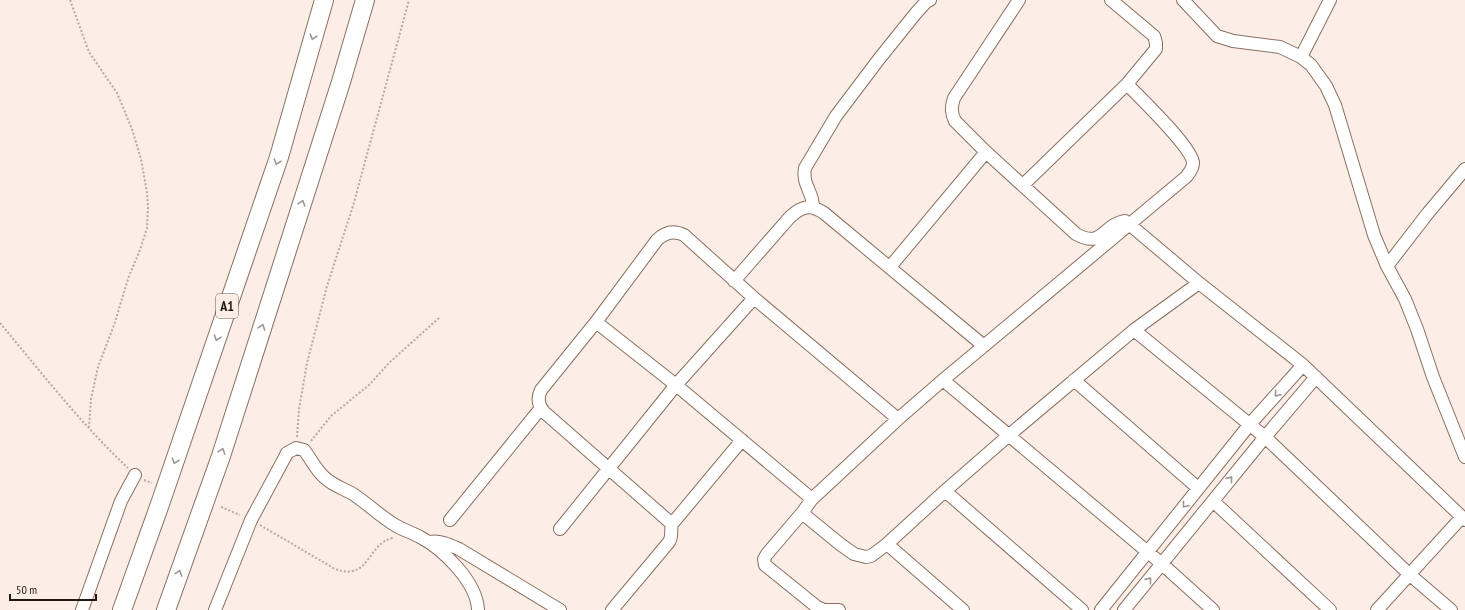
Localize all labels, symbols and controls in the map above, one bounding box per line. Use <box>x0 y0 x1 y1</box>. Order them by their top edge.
one-way arrow <box>309 34 318 41</box>
one-way arrow <box>273 159 282 166</box>
one-way arrow <box>297 200 306 207</box>
road number: A1 <box>216 294 238 318</box>
one-way arrow <box>257 324 266 331</box>
one-way arrow <box>213 334 221 341</box>
one-way arrow <box>1274 389 1281 397</box>
one-way arrow <box>217 447 226 454</box>
one-way arrow <box>171 458 180 465</box>
one-way arrow <box>1226 476 1233 483</box>
one-way arrow <box>1182 500 1189 507</box>
one-way arrow <box>174 570 182 577</box>
scale bar <box>10 576 96 602</box>
one-way arrow <box>1144 577 1151 584</box>
text: 50 m <box>16 582 37 597</box>

